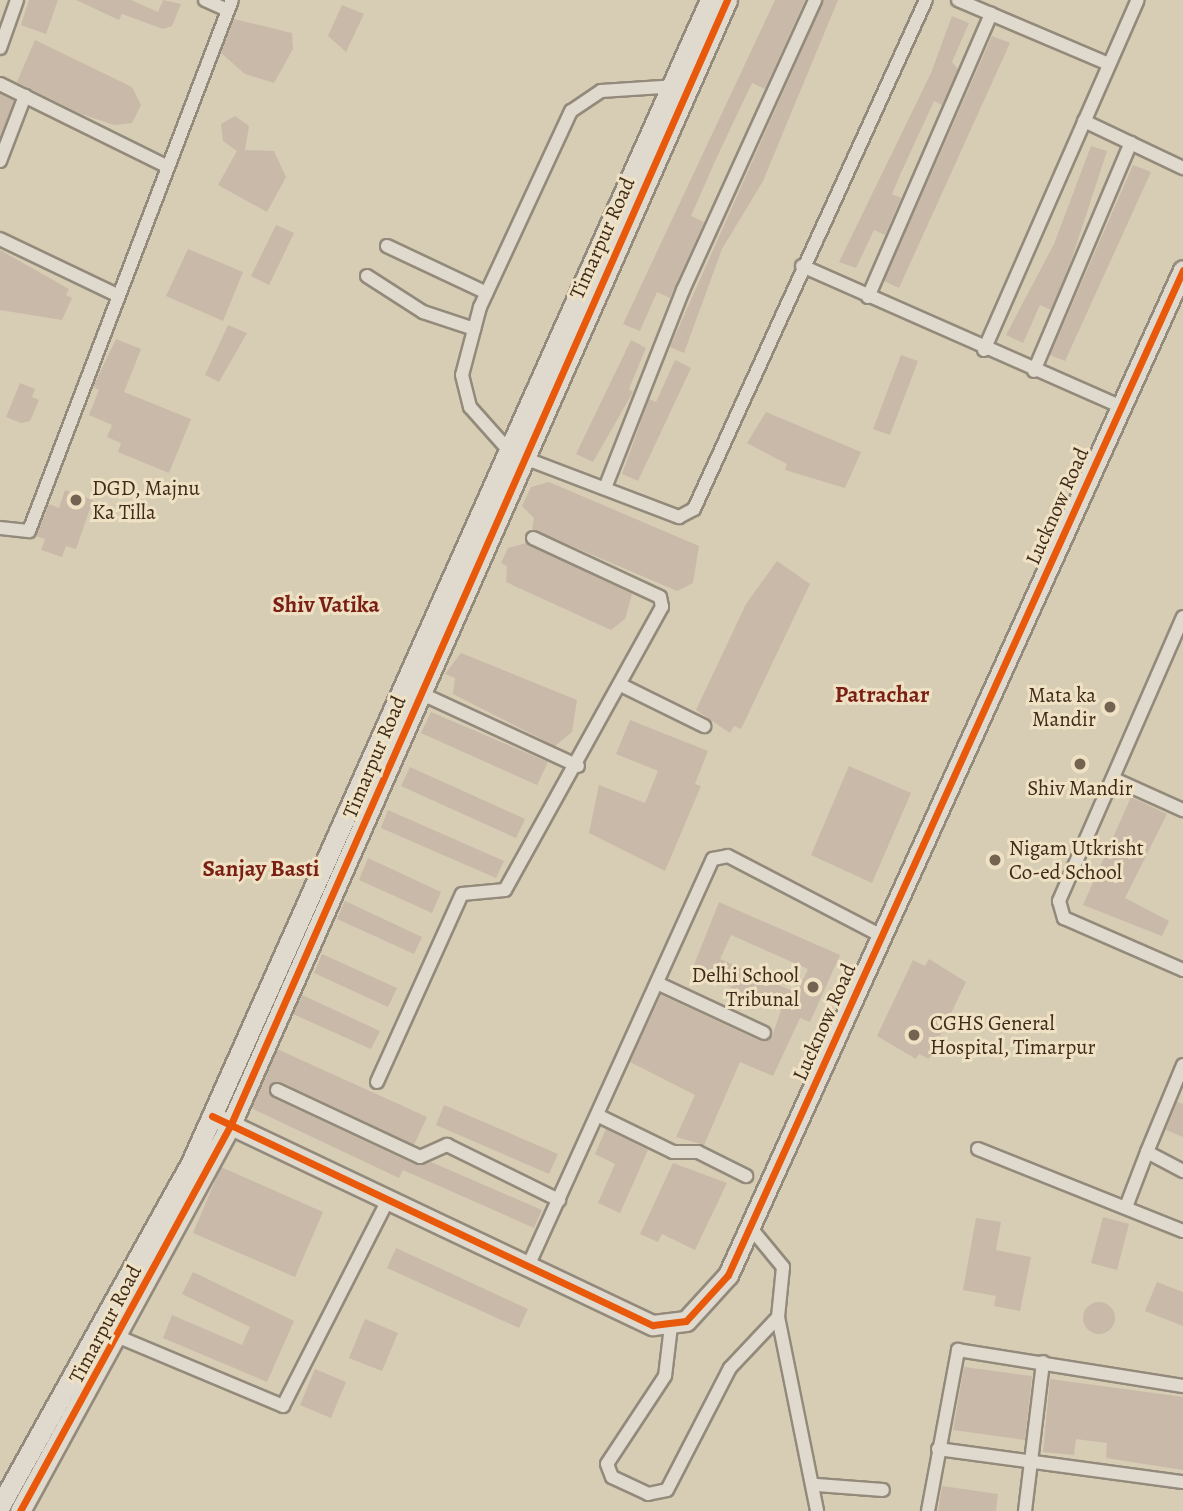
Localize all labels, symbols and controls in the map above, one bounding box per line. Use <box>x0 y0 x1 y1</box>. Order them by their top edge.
street label: Timarpur Road <box>564 173 640 303</box>
street label: Lucknow Road <box>1020 443 1094 569</box>
place label: DGD, Majnu Ka Tilla <box>92 475 200 525</box>
marker: DGD, Majnu Ka Tilla <box>66 490 86 510</box>
district label: Shiv Vatika <box>272 591 380 619</box>
district label: Patrachar <box>835 681 929 709</box>
place label: Mata ka Mandir <box>1028 682 1096 732</box>
street label: Timarpur Road <box>337 692 411 822</box>
marker: Mata ka Mandir <box>1102 699 1118 715</box>
marker: Shiv Mandir <box>1072 756 1088 772</box>
place label: Shiv Mandir <box>1027 775 1133 801</box>
place label: Nigam Utkrisht Co-ed School <box>1009 835 1144 885</box>
marker: Nigam Utkrisht Co-ed School <box>987 852 1003 868</box>
district label: Sanjay Basti <box>202 855 320 883</box>
street label: Lucknow Road <box>787 959 861 1085</box>
place label: Delhi School Tribunal <box>692 962 799 1012</box>
marker: Delhi School Tribunal <box>805 979 821 995</box>
place label: CGHS General Hospital, Timarpur <box>930 1010 1096 1060</box>
marker: CGHS General Hospital, Timarpur <box>904 1025 924 1045</box>
street label: Timarpur Road <box>63 1261 147 1387</box>

